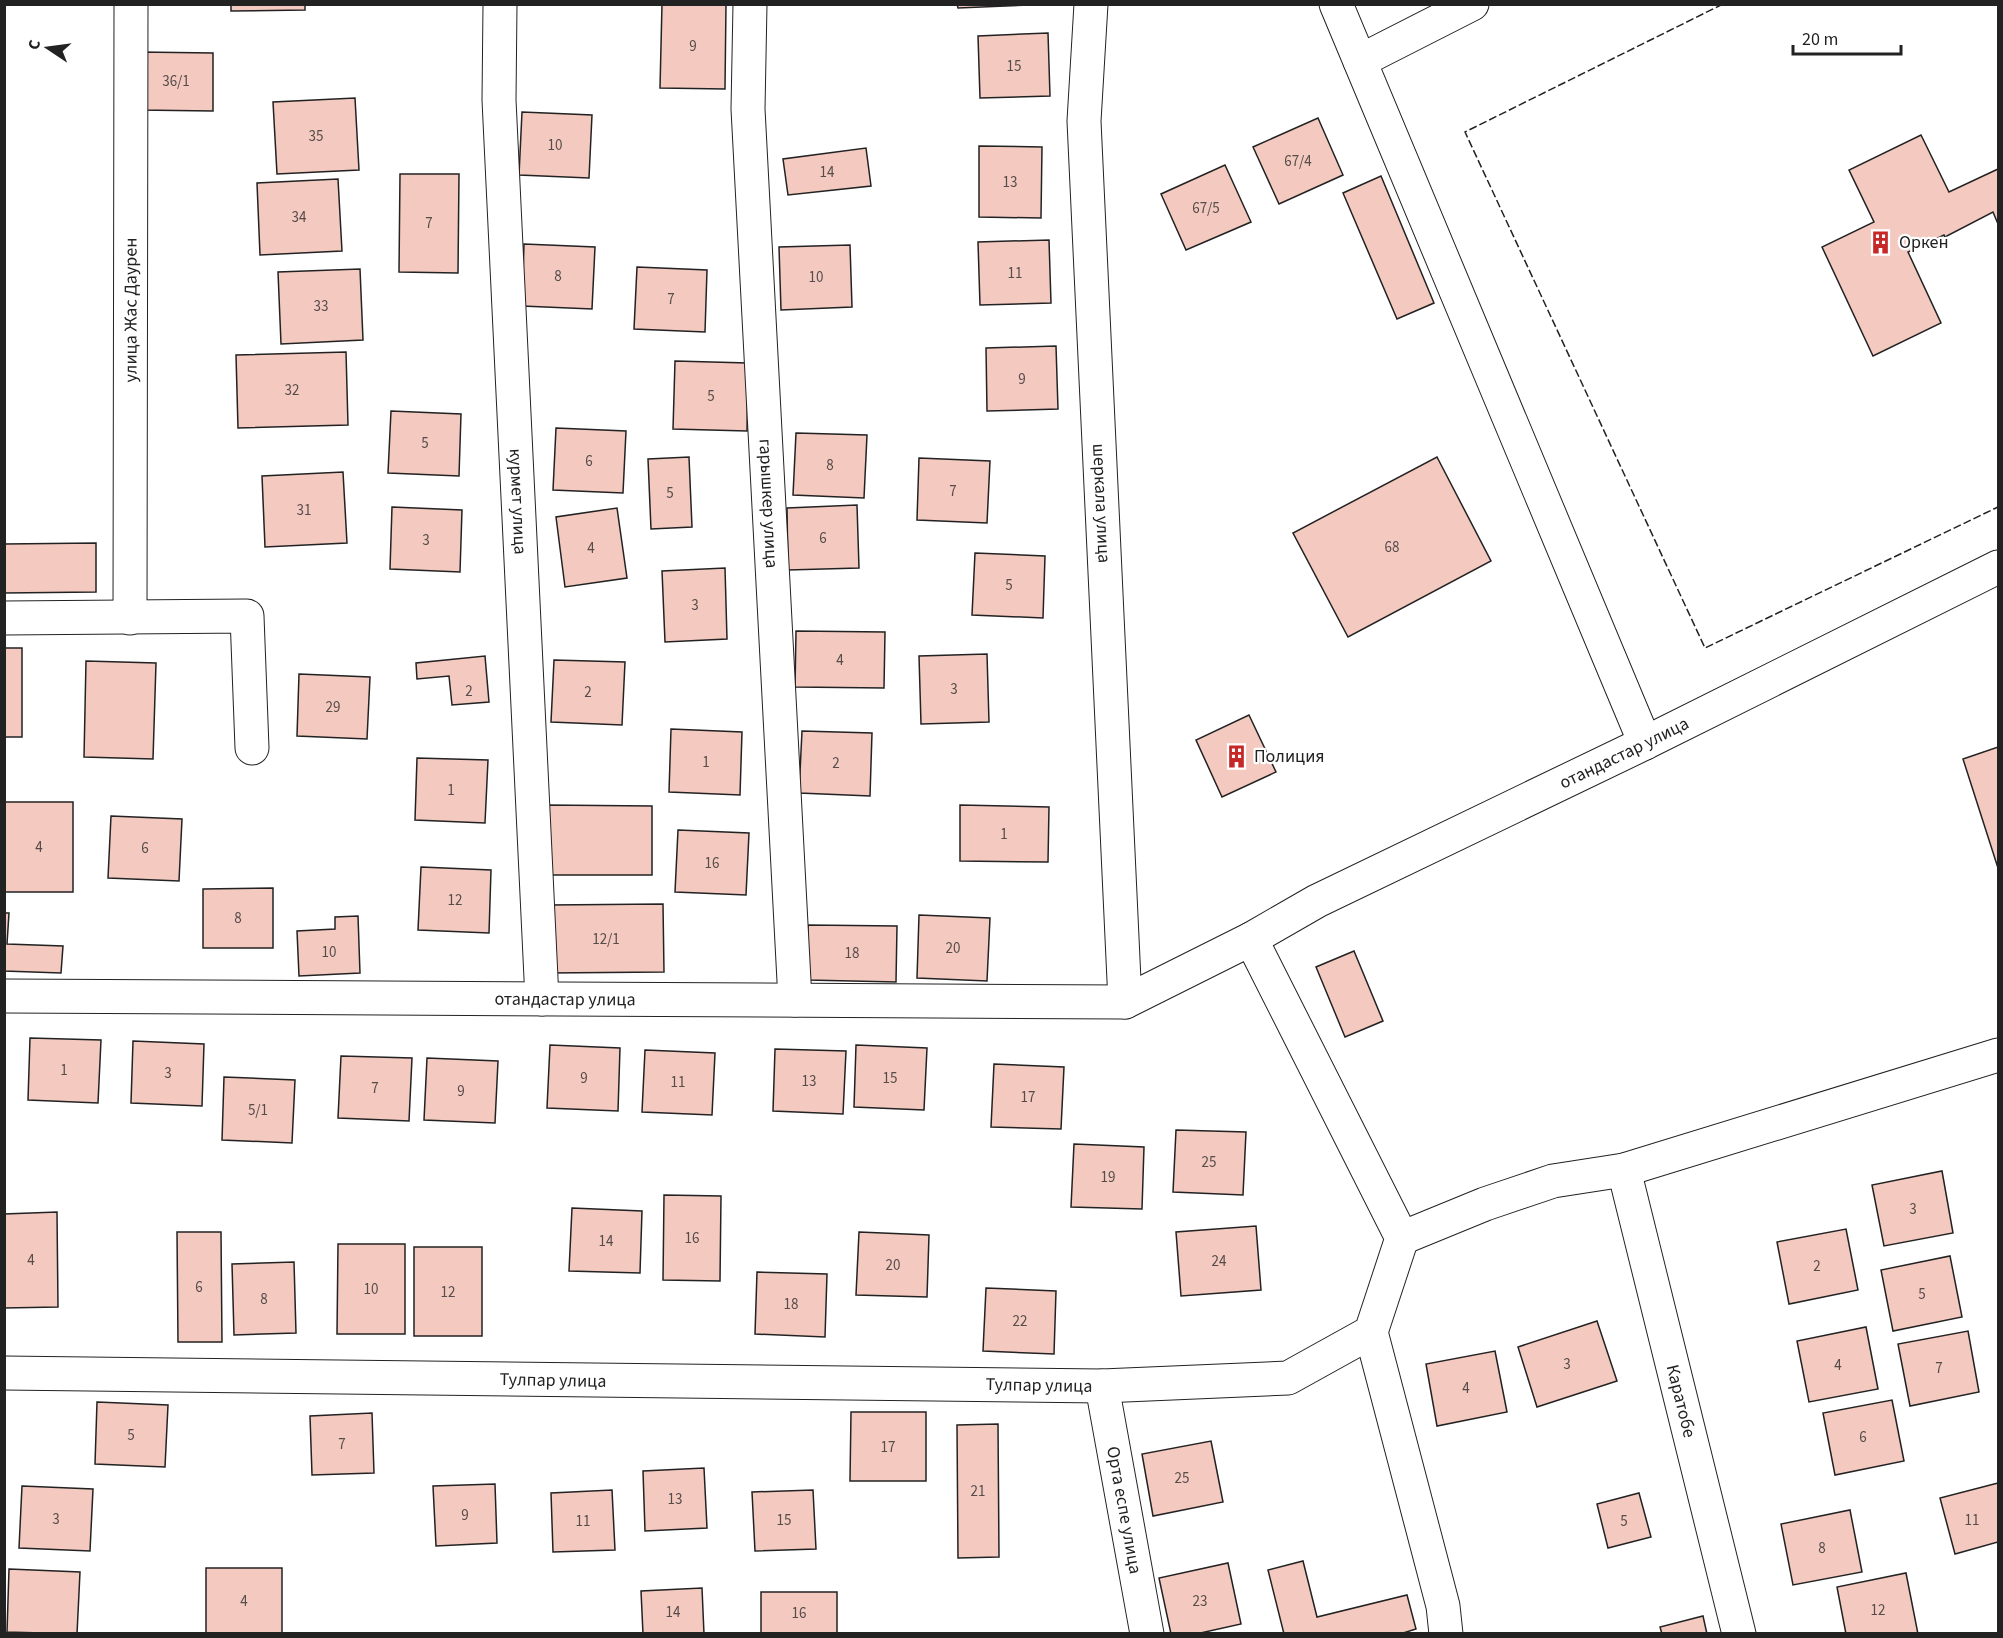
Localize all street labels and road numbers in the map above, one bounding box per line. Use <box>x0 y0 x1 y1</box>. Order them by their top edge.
street label: улица Жас Даурен <box>118 238 144 382</box>
street label: гарышкер улица <box>752 438 784 569</box>
street label: шеркала улица <box>1086 443 1117 564</box>
street label: курмет улица <box>503 448 533 555</box>
street label: отандастар улица <box>1555 711 1693 795</box>
street label: отандастар улица <box>494 987 636 1012</box>
street label: Каратобе <box>1660 1362 1702 1440</box>
street label: Тулпар улица <box>499 1367 607 1394</box>
street label: Тулпар улица <box>985 1372 1093 1399</box>
street label: Орта еспе улица <box>1100 1444 1148 1576</box>

